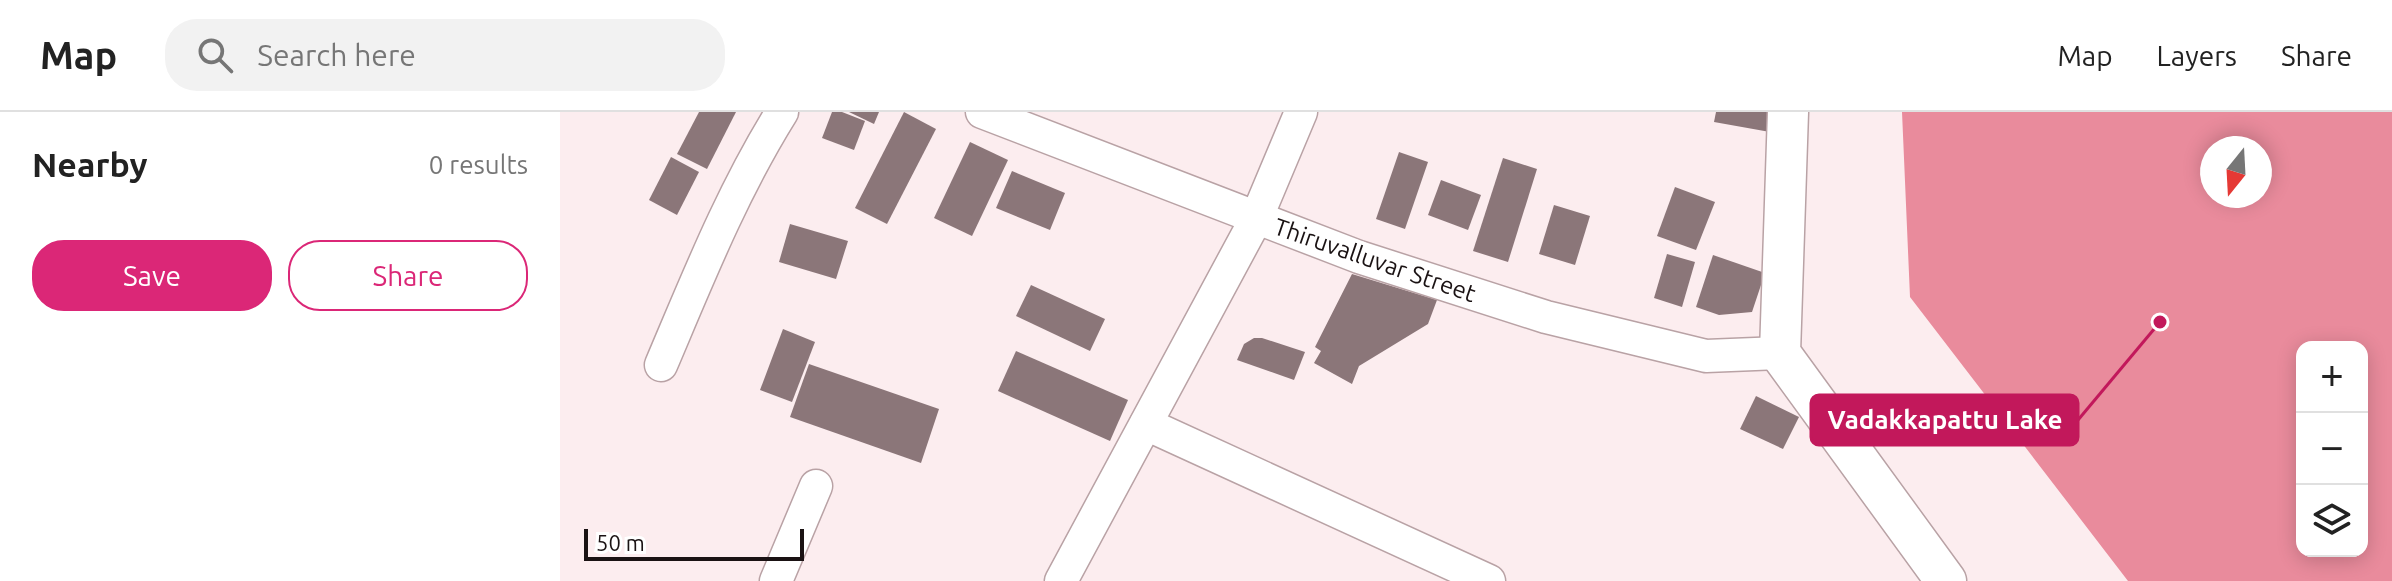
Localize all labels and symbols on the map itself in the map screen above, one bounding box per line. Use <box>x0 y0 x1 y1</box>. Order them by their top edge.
north arrow <box>2200 136 2272 208</box>
street label: Thiruvalluvar Street <box>1271 213 1480 307</box>
callout: Vadakkapattu Lake <box>1811 395 2078 445</box>
text: Vadakkapattu Lake <box>1827 405 2063 434</box>
scale bar <box>584 525 804 561</box>

